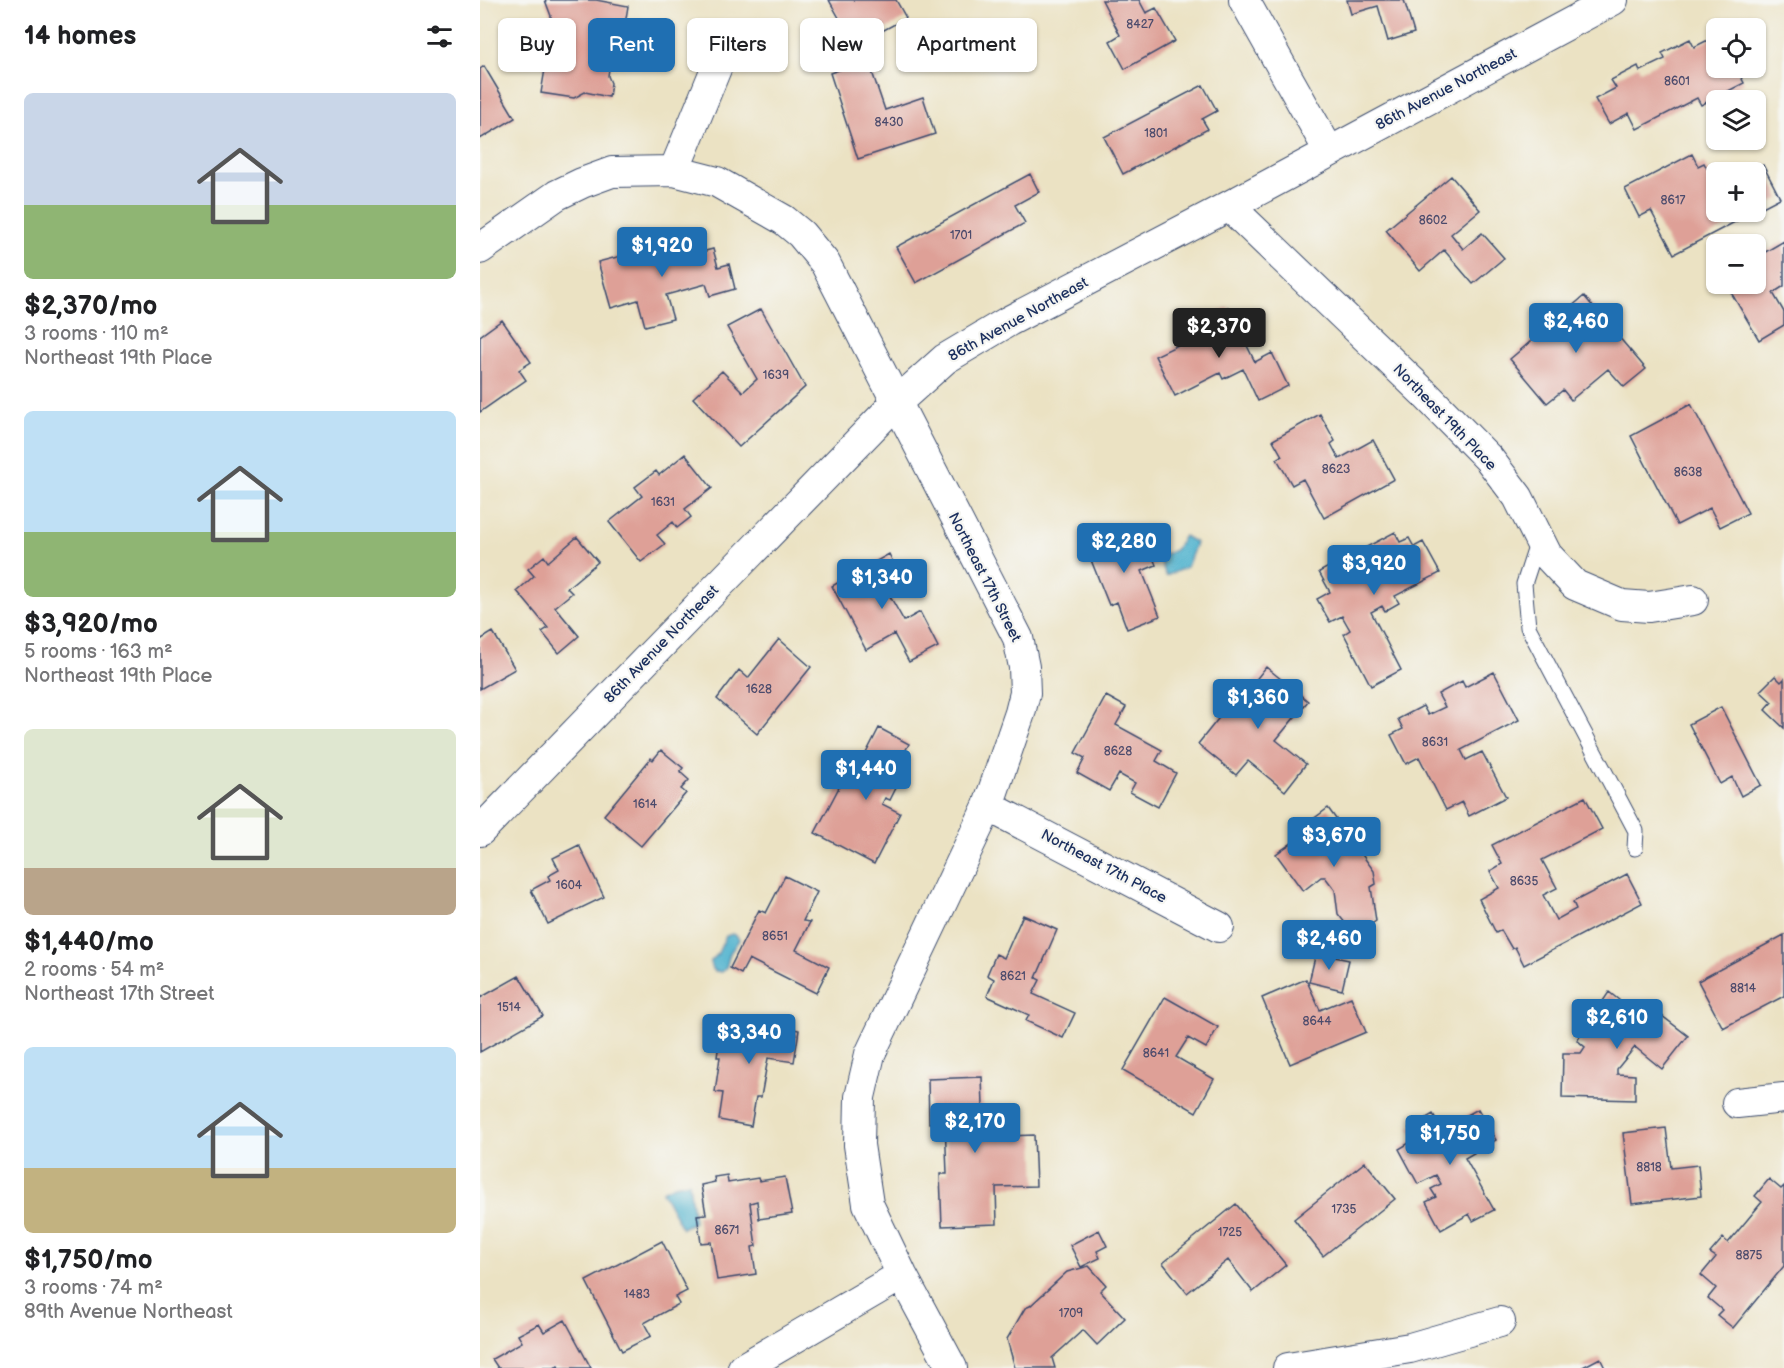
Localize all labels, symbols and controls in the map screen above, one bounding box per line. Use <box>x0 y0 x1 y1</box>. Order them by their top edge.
house number: 8427 <box>1126 17 1154 32</box>
chip: Buy <box>498 18 576 72</box>
chip: Rent <box>588 18 675 72</box>
chip: Filters <box>687 18 788 72</box>
chip: New <box>800 18 884 72</box>
chip: Apartment <box>896 18 1037 72</box>
map controls <box>1706 18 1766 294</box>
button: locate <box>1706 18 1766 78</box>
icon: filters <box>423 20 456 53</box>
text: 14 homes <box>24 21 136 52</box>
street label: 86th Avenue Northeast <box>1372 44 1520 135</box>
house number: 8601 <box>1664 74 1690 89</box>
button: layers <box>1706 90 1766 150</box>
house number: 8430 <box>875 115 903 130</box>
house number: 1801 <box>1144 126 1168 141</box>
icon: home <box>186 132 294 240</box>
button: + <box>1706 162 1766 222</box>
house number: 8617 <box>1661 193 1686 208</box>
house number: 8602 <box>1419 213 1447 228</box>
pin: $1,920 <box>613 227 711 278</box>
house number: 1701 <box>950 228 972 243</box>
text: $1,920 <box>631 234 693 258</box>
button: − <box>1706 234 1766 294</box>
street label: 86th Avenue Northeast <box>945 273 1092 366</box>
text: $2,370/mo <box>24 291 157 322</box>
pin: $2,460 <box>1527 303 1625 354</box>
pin: $2,370 <box>1170 308 1268 359</box>
text: $2,460 <box>1543 310 1609 334</box>
text: $2,370 <box>1187 315 1251 339</box>
text: 3 rooms · 110 m² <box>24 322 169 346</box>
text: Northeast 19th Place <box>24 346 212 370</box>
street label: Northeast 19th Place <box>1389 360 1501 475</box>
house number: 1639 <box>763 368 789 383</box>
icon: home <box>186 450 294 558</box>
house number: 8623 <box>1322 462 1350 477</box>
house number: 8638 <box>1674 465 1702 480</box>
house number: 1631 <box>651 495 675 510</box>
street label: Northeast 17th Street <box>944 509 1026 645</box>
pin: $2,280 <box>1075 523 1173 574</box>
text: $2,280 <box>1091 530 1157 554</box>
pin: $3,920 <box>1325 545 1423 596</box>
text: $3,920 <box>1341 552 1407 576</box>
pin: $1,340 <box>833 559 931 610</box>
text: $1,340 <box>851 566 913 590</box>
street label: 86th Avenue Northeast <box>600 581 723 707</box>
text: $3,920/mo <box>24 609 158 640</box>
text: 5 rooms · 163 m² <box>24 640 173 664</box>
text: Northeast 19th Place <box>24 664 212 688</box>
pin: $1,360 <box>1209 679 1307 730</box>
house number: 1628 <box>746 682 772 697</box>
text: $1,360 <box>1227 686 1289 710</box>
house number: 8631 <box>1422 735 1448 750</box>
house number: 8628 <box>1104 744 1132 759</box>
pin: $1,440 <box>817 750 915 801</box>
text: $1,440 <box>835 757 897 781</box>
icon: home <box>186 768 294 876</box>
house number: 1614 <box>633 797 658 812</box>
pin: $3,670 <box>1285 817 1383 868</box>
text: $3,670 <box>1302 824 1366 848</box>
street label: Northeast 17th Place <box>1038 825 1170 908</box>
house number: 8635 <box>1510 874 1538 889</box>
house number: 1604 <box>556 878 583 893</box>
pin: $2,460 <box>1280 920 1378 971</box>
text: $1,440/mo <box>24 927 154 958</box>
text: $2,460 <box>1296 927 1362 951</box>
house number: 8651 <box>762 929 788 944</box>
text: 2 rooms · 54 m² <box>24 958 164 982</box>
house number: 8621 <box>1000 969 1026 984</box>
house number: 8814 <box>1730 981 1757 996</box>
text: Northeast 17th Street <box>24 982 214 1006</box>
pin: $2,610 <box>1568 999 1666 1050</box>
house number: 1514 <box>497 1000 521 1015</box>
text: $2,610 <box>1586 1006 1648 1030</box>
pin: $3,340 <box>700 1014 798 1065</box>
house number: 8644 <box>1303 1014 1332 1029</box>
text: $3,340 <box>716 1021 782 1045</box>
house number: 8641 <box>1143 1046 1169 1061</box>
icon: home <box>186 1086 294 1194</box>
pin: $2,170 <box>926 1103 1024 1154</box>
text: $2,170 <box>944 1110 1006 1134</box>
pin: $1,750 <box>1401 1115 1499 1166</box>
text: $1,750 <box>1419 1122 1481 1146</box>
house number: 8818 <box>1636 1160 1662 1175</box>
house number: 1735 <box>1332 1202 1357 1217</box>
house number: 8671 <box>715 1223 739 1238</box>
house number: 1725 <box>1218 1225 1242 1240</box>
text: $1,750/mo <box>24 1245 153 1276</box>
house number: 8875 <box>1736 1248 1763 1263</box>
text: 3 rooms · 74 m² <box>24 1276 163 1300</box>
house number: 1483 <box>624 1287 650 1302</box>
text: 89th Avenue Northeast <box>24 1300 233 1324</box>
house number: 1709 <box>1059 1306 1083 1321</box>

